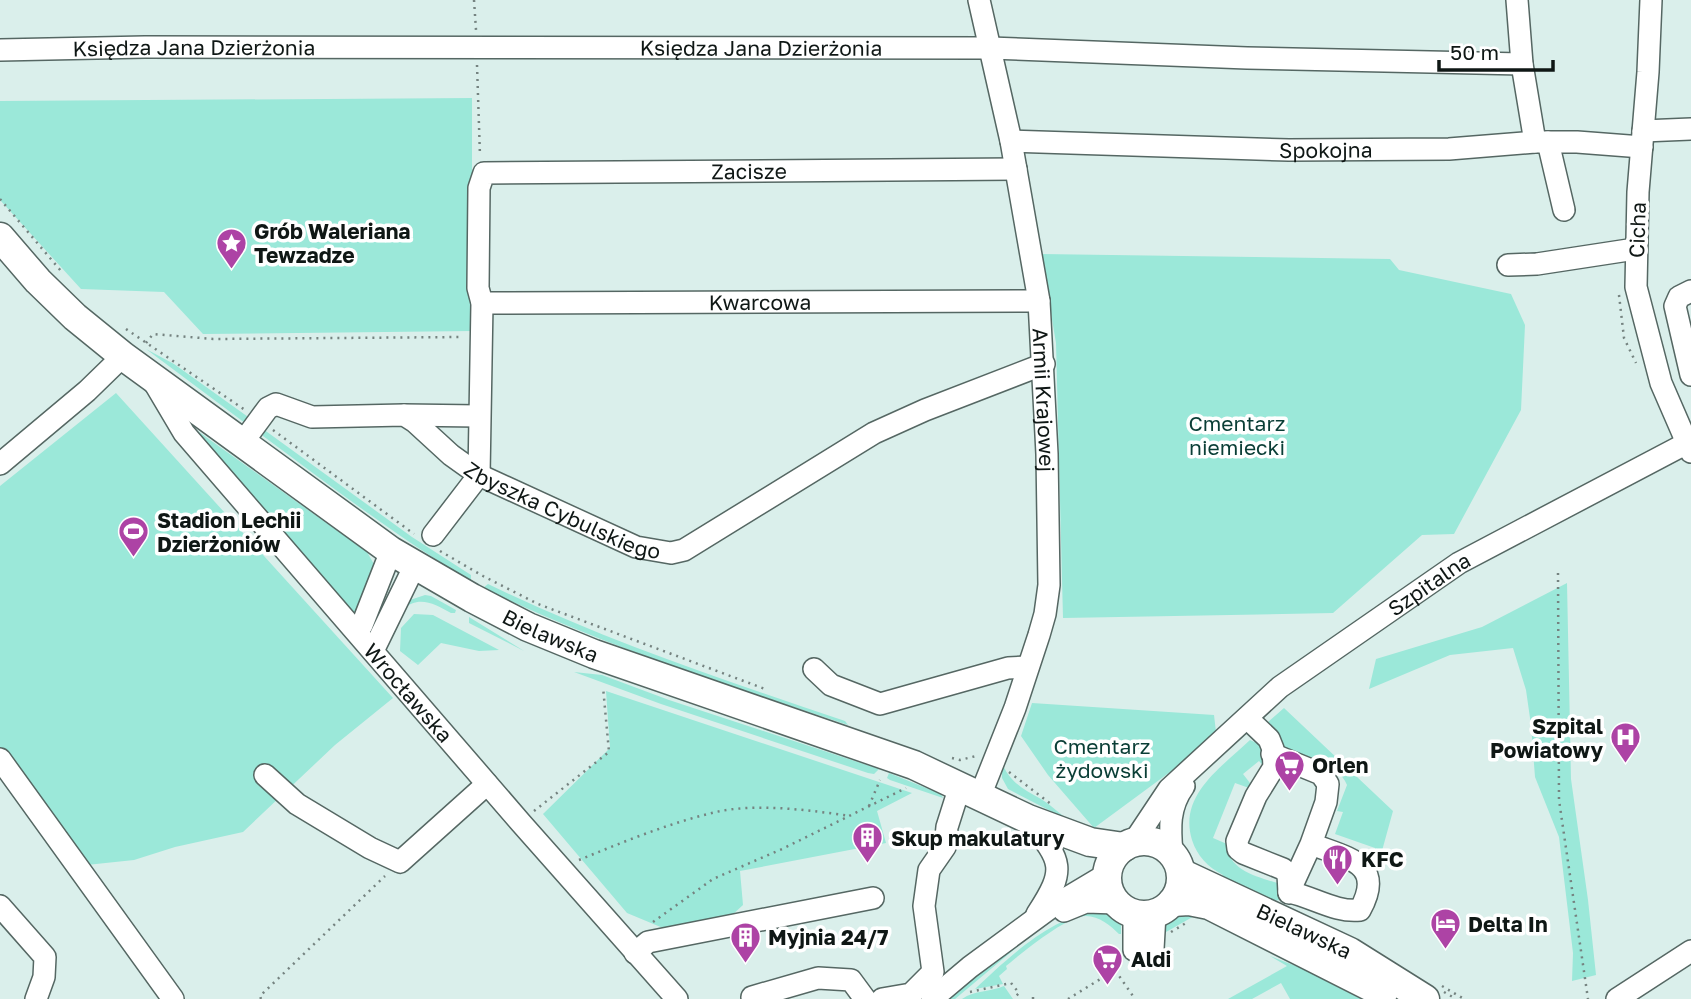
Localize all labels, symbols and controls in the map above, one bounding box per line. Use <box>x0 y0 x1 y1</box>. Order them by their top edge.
scale bar <box>1439 28 1553 72</box>
street label: Księdza Jana Dzierżonia <box>72 34 315 61</box>
street label: Księdza Jana Dzierżonia <box>640 35 882 61</box>
text: 50 m <box>1450 39 1499 65</box>
street label: Spokojna <box>1279 136 1373 163</box>
street label: Zacisze <box>711 158 787 184</box>
street label: Cicha <box>1623 201 1651 259</box>
place label: Grób Waleriana Tewzadze <box>254 218 411 268</box>
place icon: Grób Waleriana Tewzadze <box>214 226 248 270</box>
street label: Kwarcowa <box>709 289 811 315</box>
street label: Armii Krajowej <box>1027 327 1060 472</box>
park label: Cmentarz niemiecki <box>1188 410 1286 460</box>
street label: Zbyszka Cybulskiego <box>459 456 663 564</box>
place label: Stadion Lechii Dzierżoniów <box>157 507 301 557</box>
sports icon: Stadion Lechii Dzierżoniów <box>117 515 151 559</box>
street label: Szpitalna <box>1383 546 1475 621</box>
street label: Bielawska <box>498 603 603 668</box>
street label: Wrocławska <box>359 638 458 748</box>
place label: Szpital Powiatowy <box>1490 713 1603 763</box>
hospital icon: Szpital Powiatowy <box>1609 721 1643 765</box>
park label: Cmentarz żydowski <box>1053 733 1151 783</box>
supermarket icon: Orlen <box>1272 748 1306 792</box>
place label: Orlen <box>1312 752 1368 778</box>
building icon: Skup makulatury <box>851 821 885 865</box>
place label: Skup makulatury <box>891 825 1065 851</box>
restaurant icon: KFC <box>1321 842 1355 886</box>
place label: KFC <box>1361 846 1404 872</box>
street label: Bielawska <box>1253 897 1356 964</box>
hotel icon: Delta In <box>1428 907 1462 951</box>
place label: Delta In <box>1468 911 1548 937</box>
building icon: Myjnia 24/7 <box>728 920 762 964</box>
place label: Myjnia 24/7 <box>768 924 888 950</box>
supermarket icon: Aldi <box>1091 942 1125 986</box>
place label: Aldi <box>1131 946 1171 972</box>

